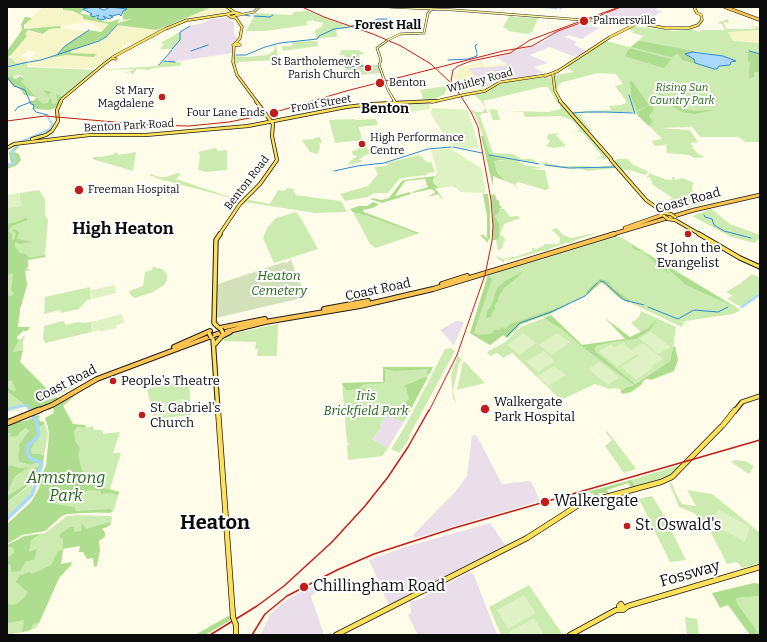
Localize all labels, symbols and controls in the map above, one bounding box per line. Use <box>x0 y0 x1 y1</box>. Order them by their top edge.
place label: Palmersville <box>593 14 656 28</box>
marker: Palmersville <box>578 15 590 27</box>
district label: Forest Hall <box>355 17 421 33</box>
place label: St Bartholemew's Parish Church <box>271 55 360 81</box>
marker: St Bartholemew's Parish Church <box>363 63 373 73</box>
street label: Whitley Road <box>445 66 515 96</box>
place label: Benton <box>389 76 426 90</box>
marker: Benton <box>374 77 386 89</box>
park label: Rising Sun Country Park <box>649 81 715 107</box>
place label: St Mary Magdalene <box>98 84 154 110</box>
marker: St Mary Magdalene <box>157 92 167 102</box>
street label: Front Street <box>290 92 352 116</box>
district label: Benton <box>361 101 409 117</box>
place label: Four Lane Ends <box>187 106 265 120</box>
marker: Four Lane Ends <box>268 107 280 119</box>
street label: Benton Park Road <box>83 117 175 135</box>
place label: High Performance Centre <box>370 131 464 157</box>
marker: High Performance Centre <box>357 139 367 149</box>
street label: Benton Road <box>222 153 272 213</box>
place label: Freeman Hospital <box>88 183 179 197</box>
marker: Freeman Hospital <box>73 184 85 196</box>
street label: Coast Road <box>654 185 722 217</box>
district label: High Heaton <box>72 219 174 239</box>
marker: St John the Evangelist <box>683 229 693 239</box>
place label: St John the Evangelist <box>655 240 721 271</box>
park label: Heaton Cemetery <box>251 268 307 299</box>
street label: Coast Road <box>344 275 412 305</box>
street label: Coast Road <box>33 362 99 406</box>
place label: People's Theatre <box>121 373 220 389</box>
marker: People's Theatre <box>108 376 118 386</box>
park label: Iris Brickfield Park <box>324 388 408 419</box>
place label: Walkergate Park Hospital <box>494 394 575 425</box>
place label: St. Gabriel's Church <box>150 400 220 431</box>
marker: Walkergate Park Hospital <box>479 403 491 415</box>
marker: St. Gabriel's Church <box>137 410 147 420</box>
park label: Armstrong Park <box>27 469 105 507</box>
place label: Walkergate <box>554 492 638 512</box>
marker: Walkergate <box>539 496 551 508</box>
district label: Heaton <box>180 511 250 535</box>
place label: St. Oswald's <box>635 516 722 536</box>
marker: St. Oswald's <box>622 521 632 531</box>
street label: Fossway <box>658 556 722 592</box>
place label: Chillingham Road <box>313 577 445 597</box>
marker: Chillingham Road <box>298 581 310 593</box>

